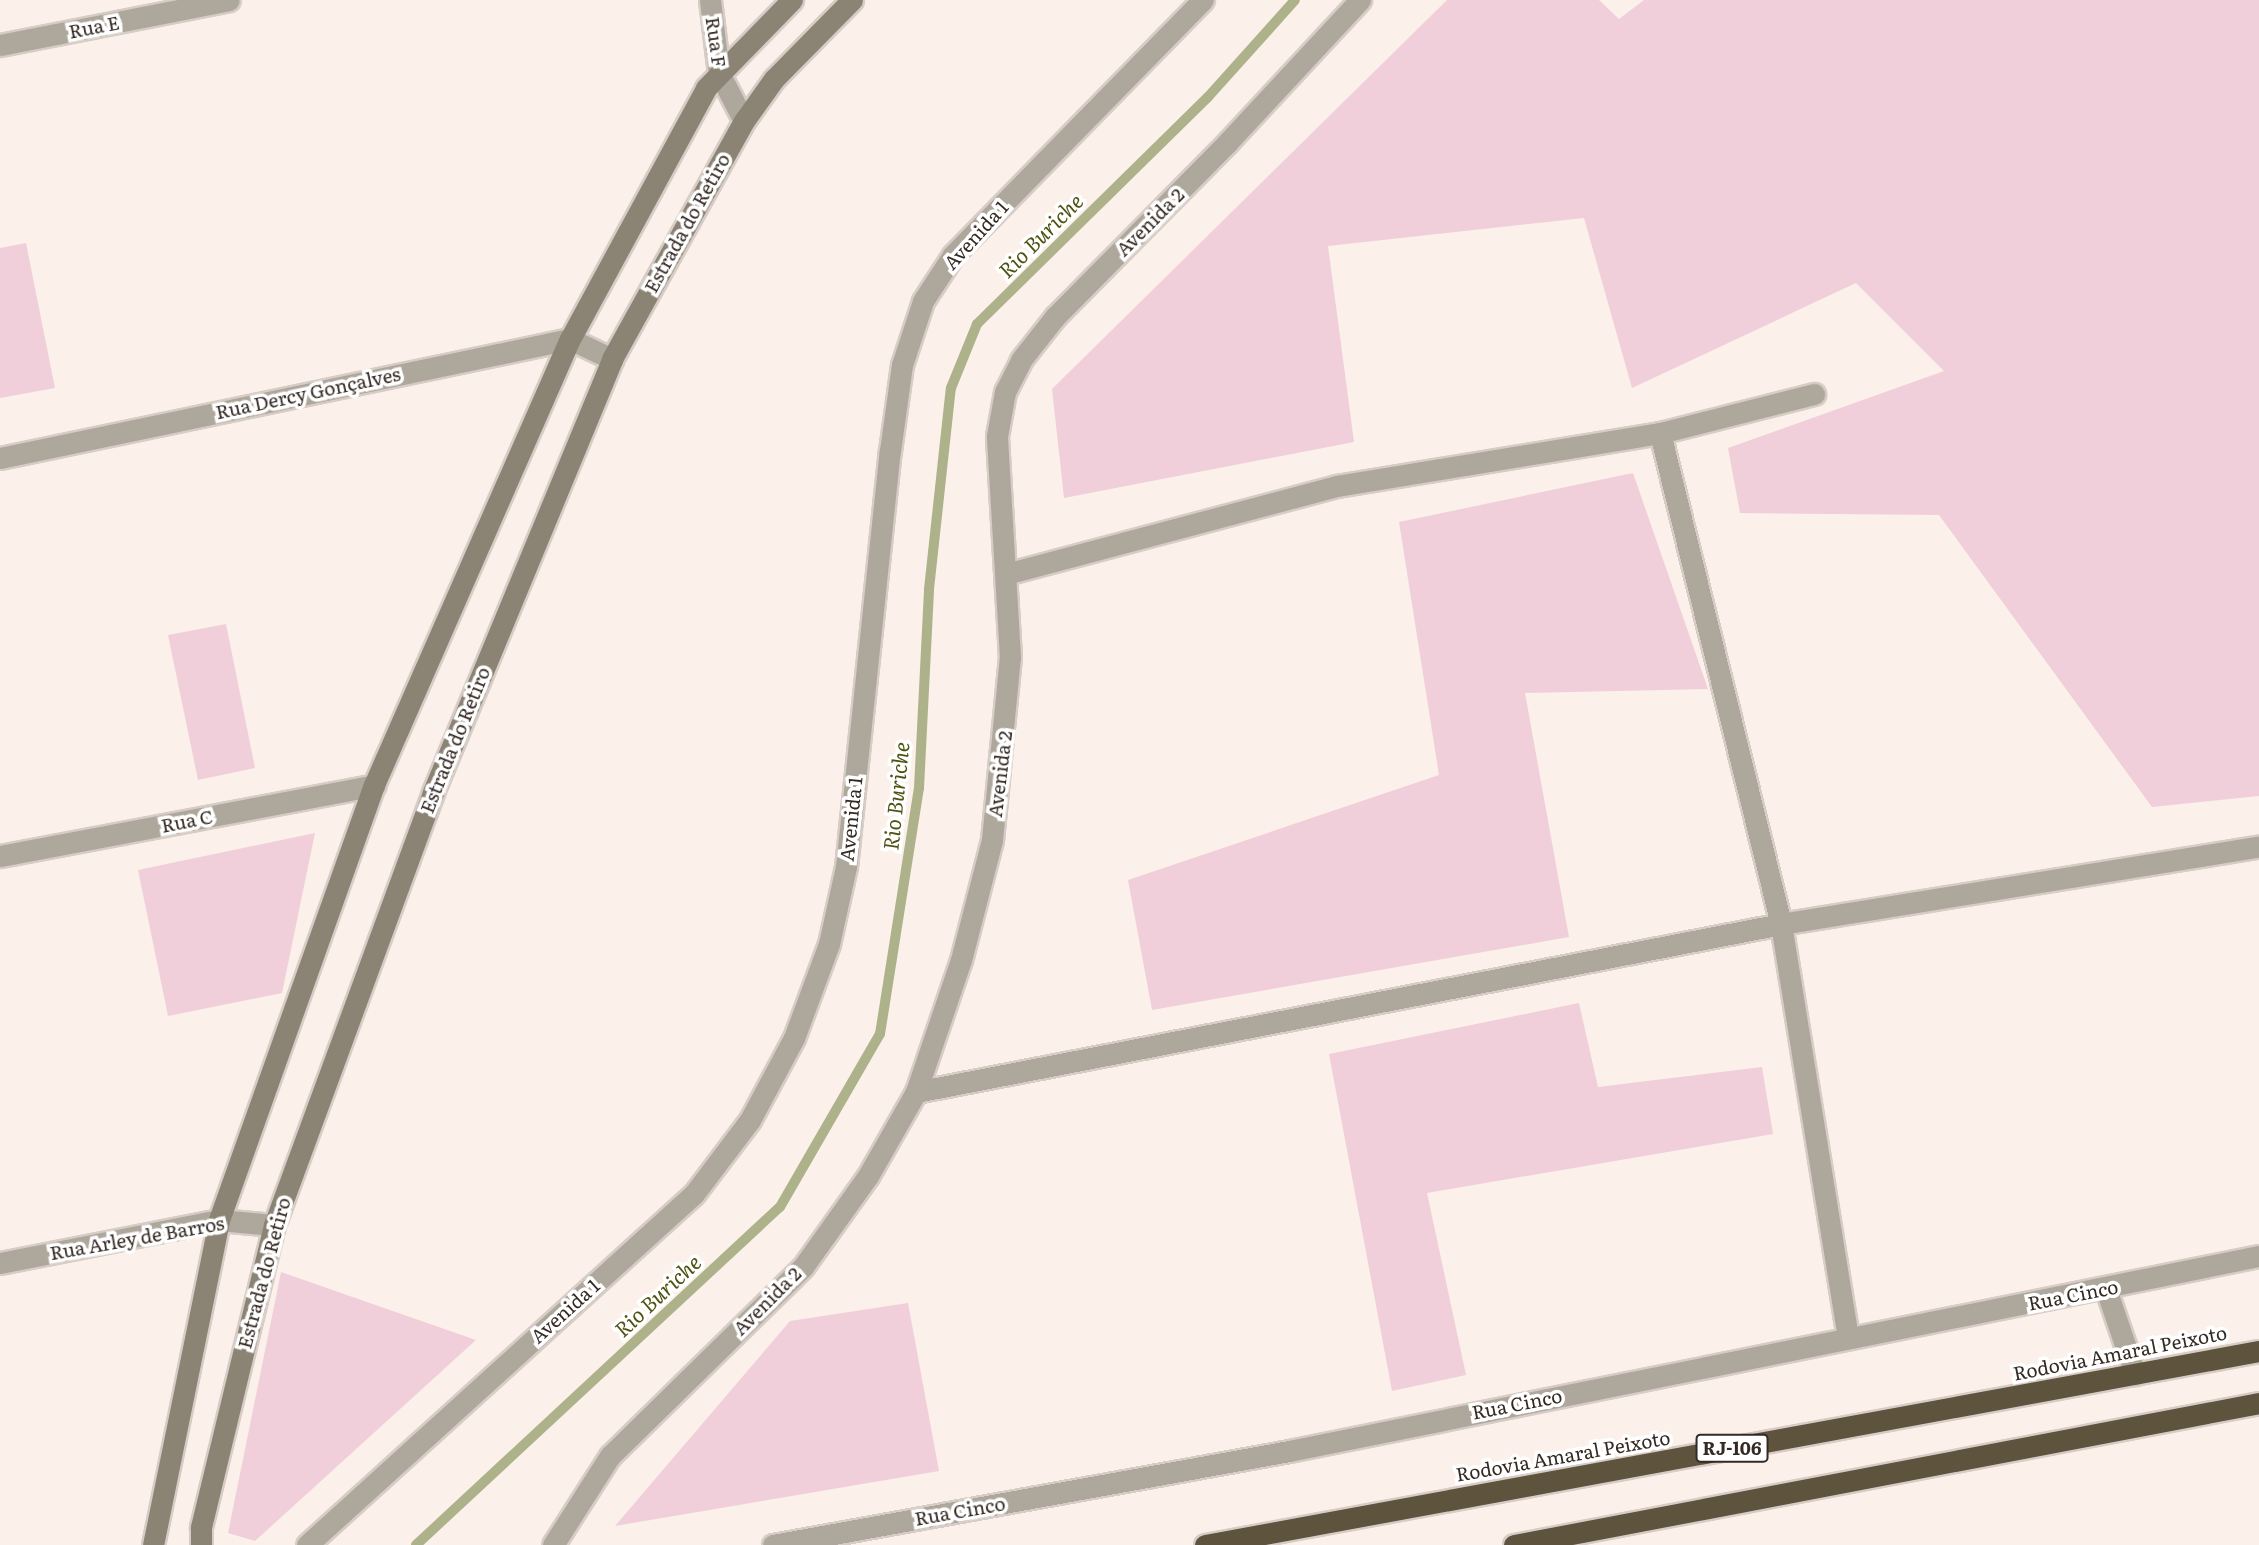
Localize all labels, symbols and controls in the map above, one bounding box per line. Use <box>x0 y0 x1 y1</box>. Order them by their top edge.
street label: Rua E <box>67 11 121 43</box>
street label: Rua F <box>701 15 731 69</box>
street label: Estrada do Retiro <box>639 149 735 297</box>
street label: Avenida 2 <box>1111 183 1189 261</box>
water label: Rio Buriche <box>993 188 1087 282</box>
street label: Avenida 1 <box>939 196 1013 274</box>
street label: Rua Dercy Gonçalves <box>214 362 402 424</box>
street label: Estrada do Retiro <box>415 664 495 816</box>
street label: Avenida 2 <box>983 729 1017 819</box>
water label: Rio Buriche <box>877 741 913 851</box>
street label: Avenida 1 <box>835 776 867 862</box>
street label: Rua C <box>159 805 215 837</box>
street label: Estrada do Retiro <box>233 1195 295 1351</box>
street label: Rua Arley de Barros <box>48 1211 226 1265</box>
water label: Rio Buriche <box>609 1249 705 1341</box>
street label: Avenida 2 <box>728 1262 806 1340</box>
street label: Avenida 1 <box>526 1274 604 1348</box>
street label: Rua Cinco <box>2026 1275 2120 1315</box>
street label: Rodovia Amaral Peixoto <box>2011 1321 2229 1385</box>
street label: Rua Cinco <box>1470 1384 1564 1424</box>
street label: Rodovia Amaral Peixoto <box>1454 1426 1672 1486</box>
road number: RJ-106 <box>1695 1434 1769 1462</box>
street label: Rua Cinco <box>913 1492 1007 1530</box>

